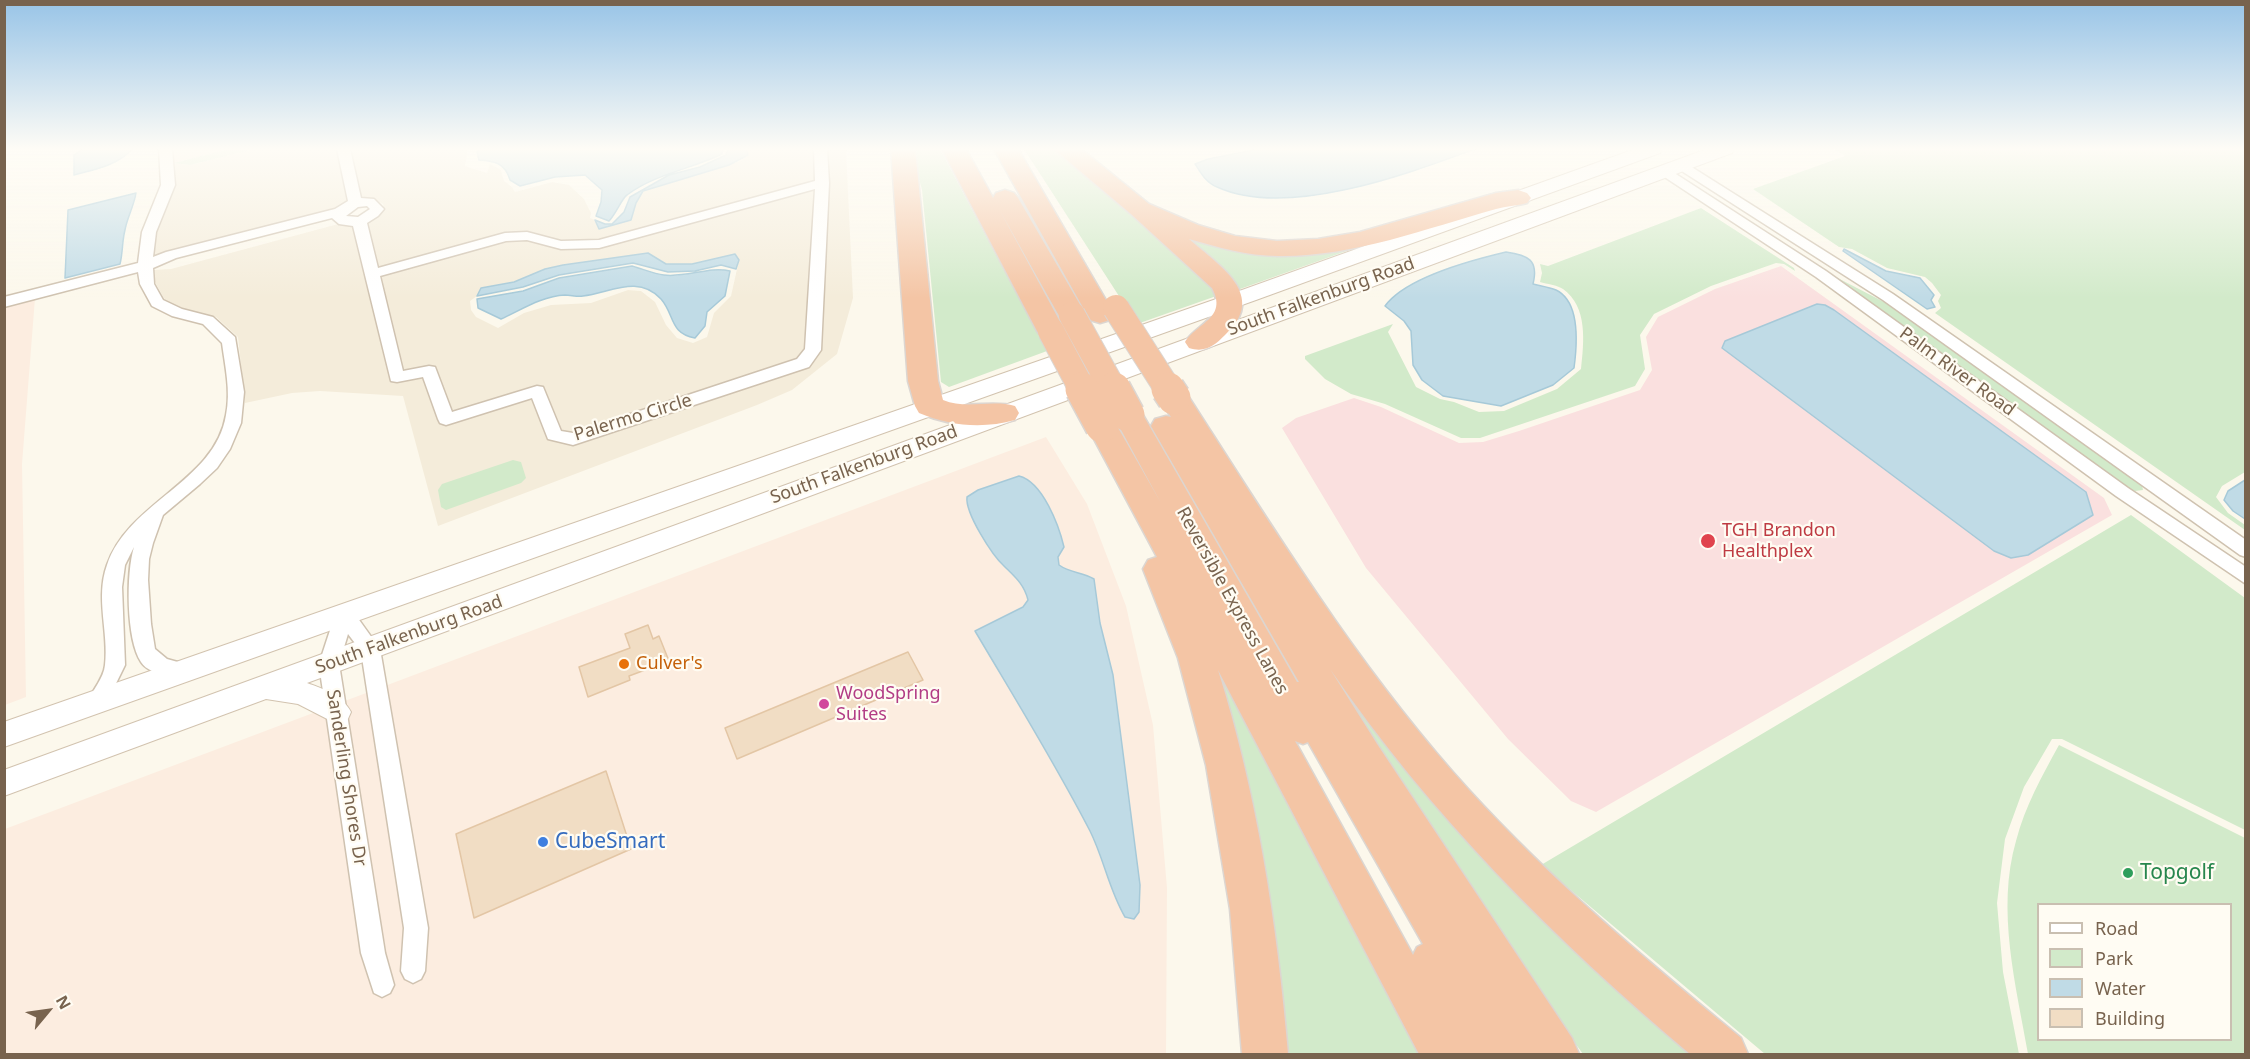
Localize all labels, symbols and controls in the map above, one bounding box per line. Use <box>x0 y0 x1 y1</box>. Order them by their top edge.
street label: South Falkenburg Road <box>1224 253 1418 341</box>
street label: Palm River Road <box>1895 323 2019 421</box>
street label: Palermo Circle <box>571 390 695 446</box>
street label: South Falkenburg Road <box>767 421 961 509</box>
street label: Reversible Express Lanes <box>1171 504 1293 698</box>
place label: TGH Brandon Healthplex <box>1722 520 1836 562</box>
marker: TGH Brandon Healthplex <box>1699 532 1717 550</box>
street label: South Falkenburg Road <box>312 591 506 679</box>
place label: Culver's <box>636 653 703 675</box>
marker: Culver's <box>617 657 631 671</box>
place label: WoodSpring Suites <box>836 683 940 726</box>
street label: Sanderling Shores Dr <box>321 688 371 868</box>
marker: WoodSpring Suites <box>817 697 831 711</box>
place label: CubeSmart <box>555 829 665 855</box>
marker: CubeSmart <box>536 835 550 849</box>
place label: Topgolf <box>2140 860 2214 886</box>
marker: Topgolf <box>2121 866 2135 880</box>
legend <box>2037 903 2232 1041</box>
text: Road <box>2095 916 2138 940</box>
text: Park <box>2095 946 2133 970</box>
text: Water <box>2095 976 2146 1000</box>
north arrow <box>18 981 78 1041</box>
text: N <box>51 991 77 1013</box>
text: Building <box>2095 1006 2165 1030</box>

